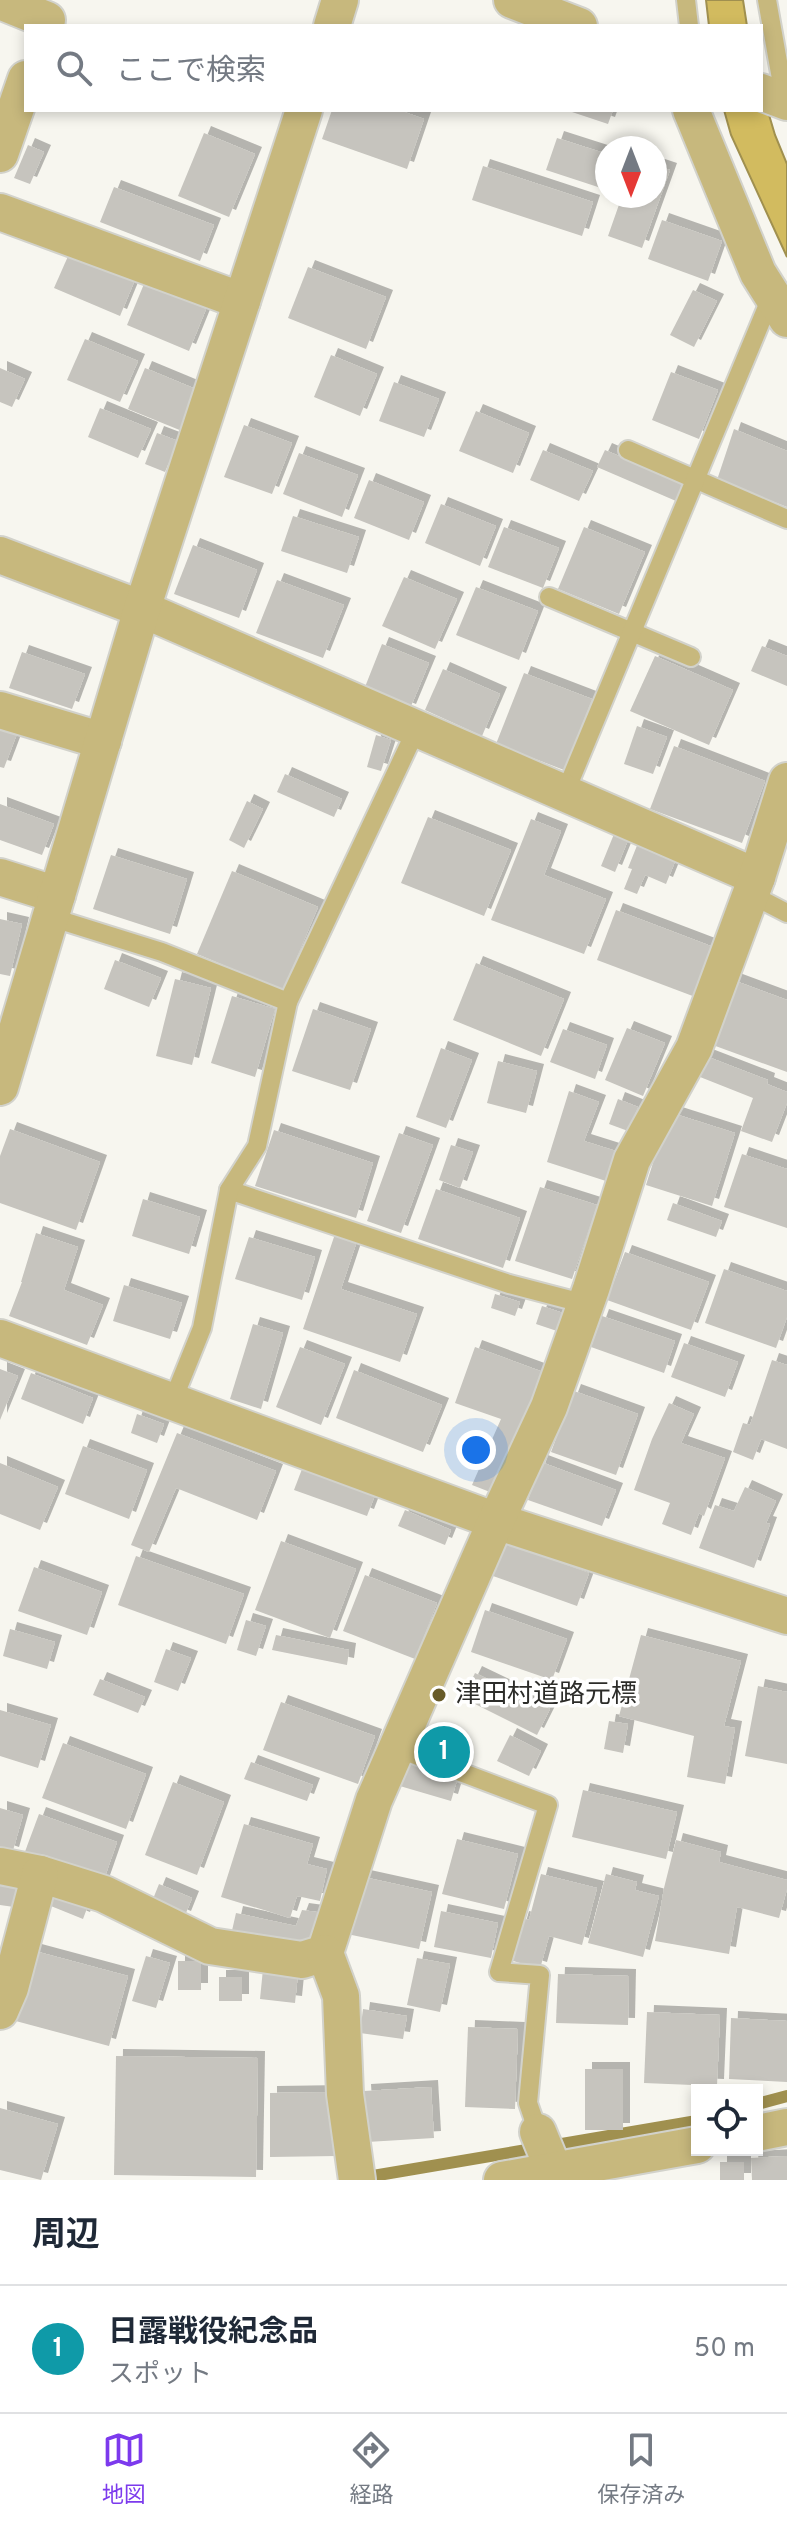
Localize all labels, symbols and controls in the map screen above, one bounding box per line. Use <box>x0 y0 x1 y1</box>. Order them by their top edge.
search box <box>24 24 763 112</box>
icon: search <box>52 46 96 90</box>
text: ここで検索 <box>116 54 266 91</box>
north arrow <box>595 136 667 208</box>
your location <box>456 1430 496 1470</box>
place label: 津田村道路元標 <box>455 1679 637 1712</box>
marker: 津田村道路元標 <box>430 1686 448 1704</box>
pin: 1 <box>418 1722 470 1782</box>
map controls <box>691 2084 763 2156</box>
button: locate <box>691 2084 763 2156</box>
text: 周辺 <box>32 2215 100 2258</box>
text: 日露戦役紀念品 <box>108 2315 318 2352</box>
text: 1 <box>53 2333 63 2366</box>
text: 50 m <box>694 2333 755 2366</box>
text: スポット <box>108 2359 212 2392</box>
tab: 地図 <box>102 2428 146 2510</box>
tab: 経路 <box>349 2428 393 2510</box>
tab: 保存済み <box>597 2428 685 2510</box>

